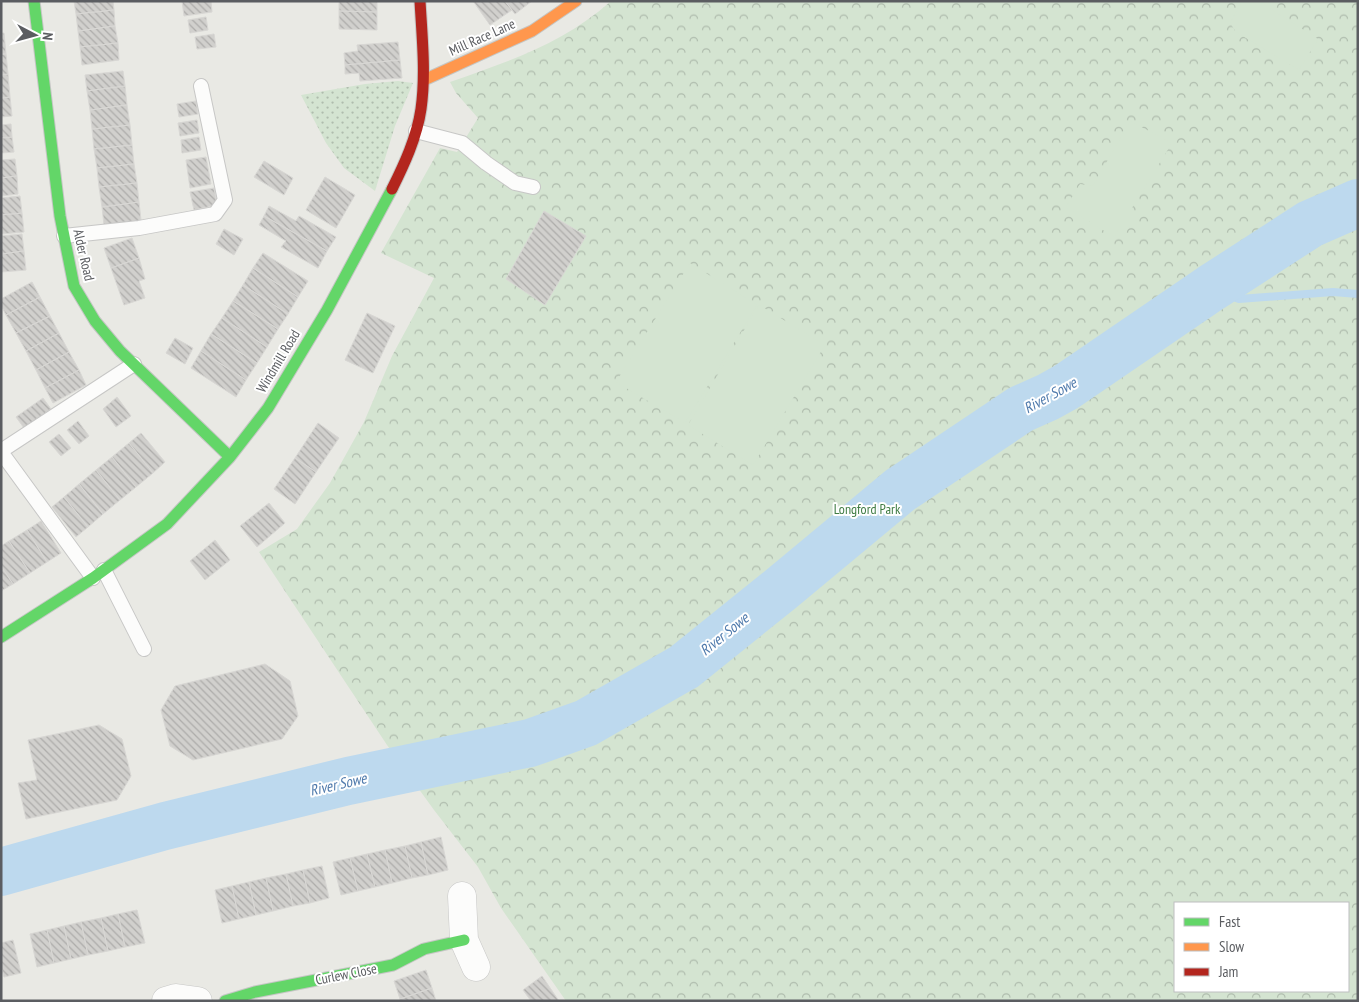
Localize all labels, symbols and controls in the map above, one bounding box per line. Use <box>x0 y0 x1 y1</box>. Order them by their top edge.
north arrow <box>10 10 60 60</box>
street label: Mill Race Lane <box>446 14 518 60</box>
text: N <box>39 32 57 41</box>
street label: Alder Road <box>69 227 99 283</box>
street label: Windmill Road <box>252 326 304 396</box>
water label: River Sowe <box>1020 372 1080 417</box>
park label: Longford Park <box>834 500 901 518</box>
water label: River Sowe <box>696 608 753 659</box>
water label: River Sowe <box>308 768 369 800</box>
legend <box>1174 902 1349 992</box>
text: Fast <box>1219 912 1240 931</box>
text: Slow <box>1219 937 1244 956</box>
street label: Curlew Close <box>314 959 378 989</box>
text: Jam <box>1218 962 1238 981</box>

